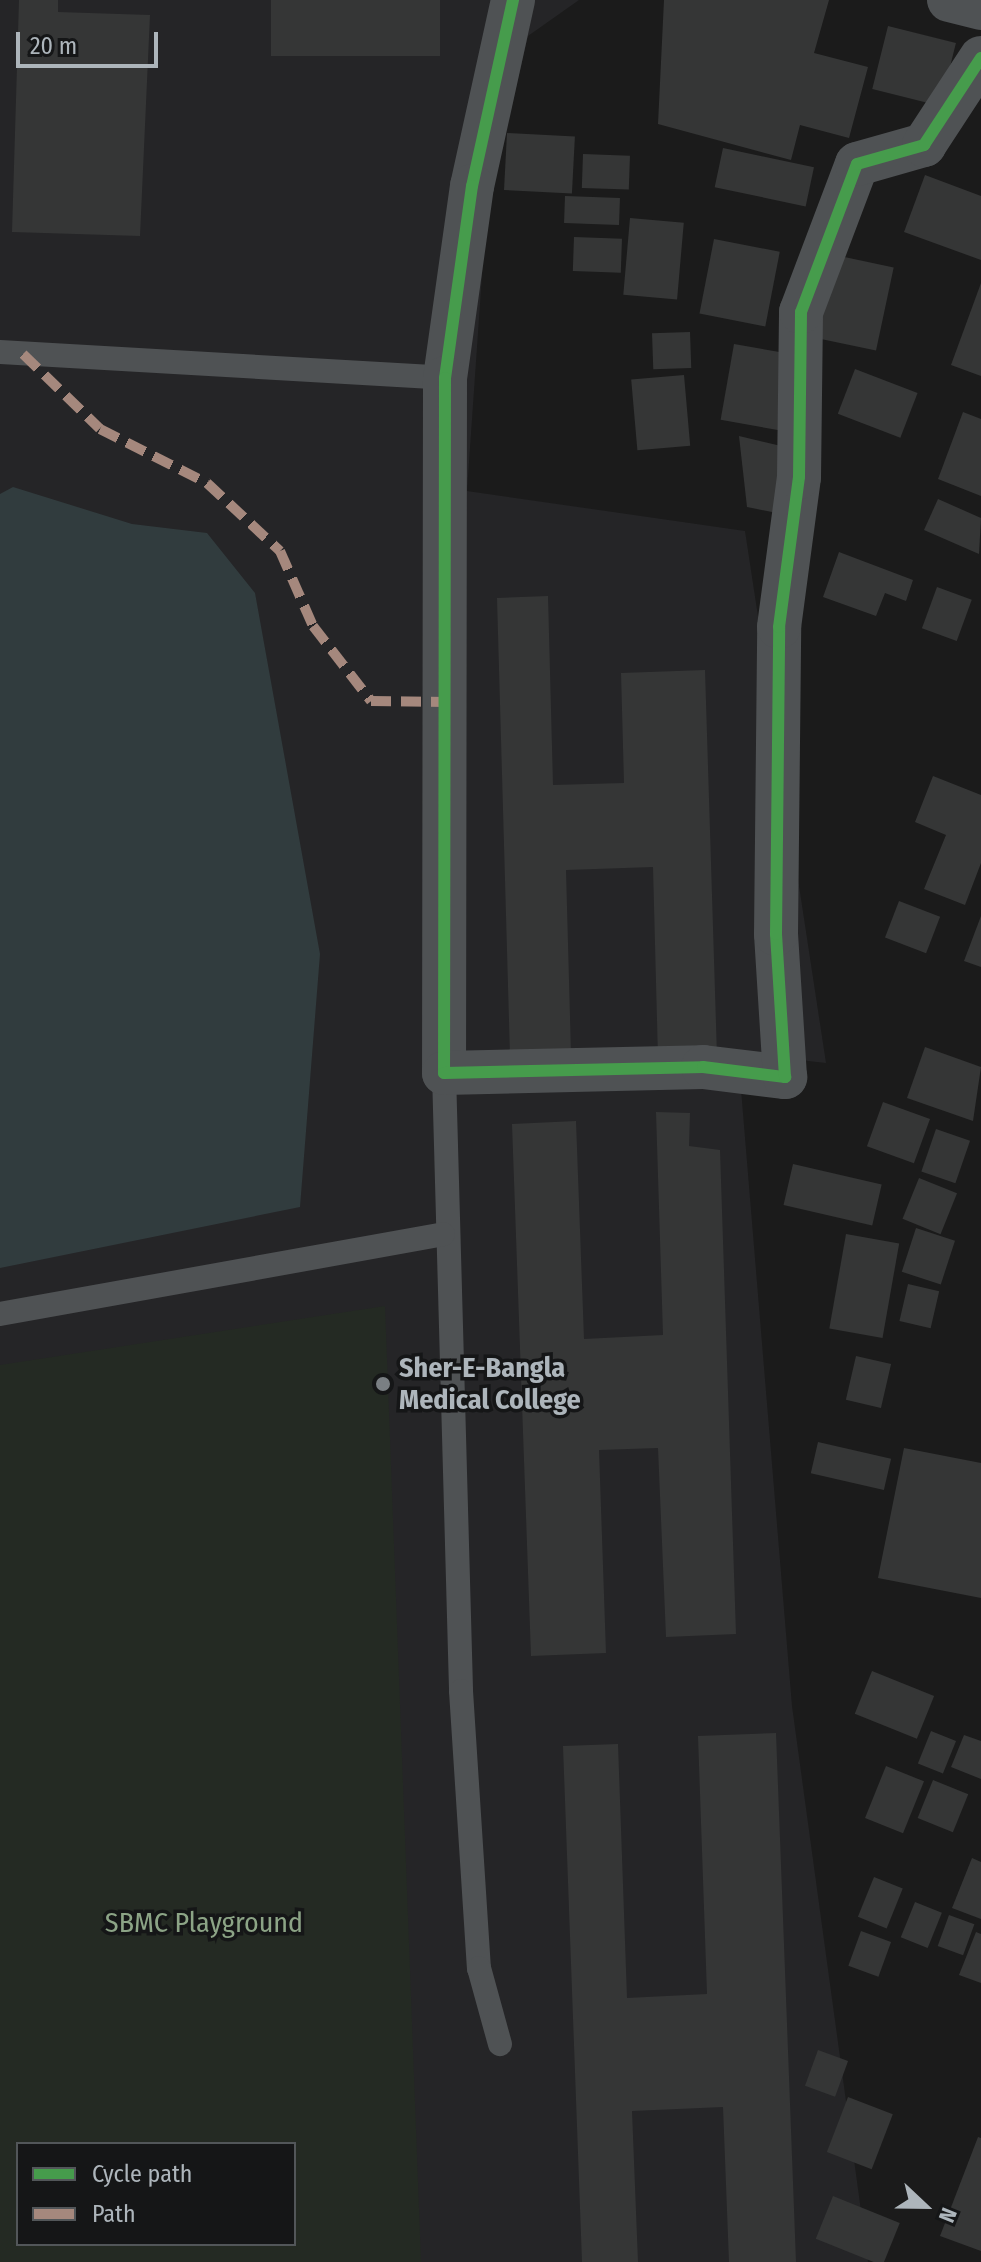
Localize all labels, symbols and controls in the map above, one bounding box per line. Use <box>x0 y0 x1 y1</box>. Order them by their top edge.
scale bar <box>20 16 162 66</box>
text: 20 m <box>30 32 77 60</box>
place label: Sher-E-Bangla Medical College <box>399 1351 581 1417</box>
marker: Sher-E-Bangla Medical College <box>374 1375 392 1393</box>
park label: SBMC Playground <box>105 1906 303 1940</box>
legend <box>16 2142 296 2246</box>
text: Cycle path <box>92 2160 192 2188</box>
north arrow <box>885 2166 965 2246</box>
text: Path <box>92 2200 136 2228</box>
text: N <box>933 2204 963 2226</box>

